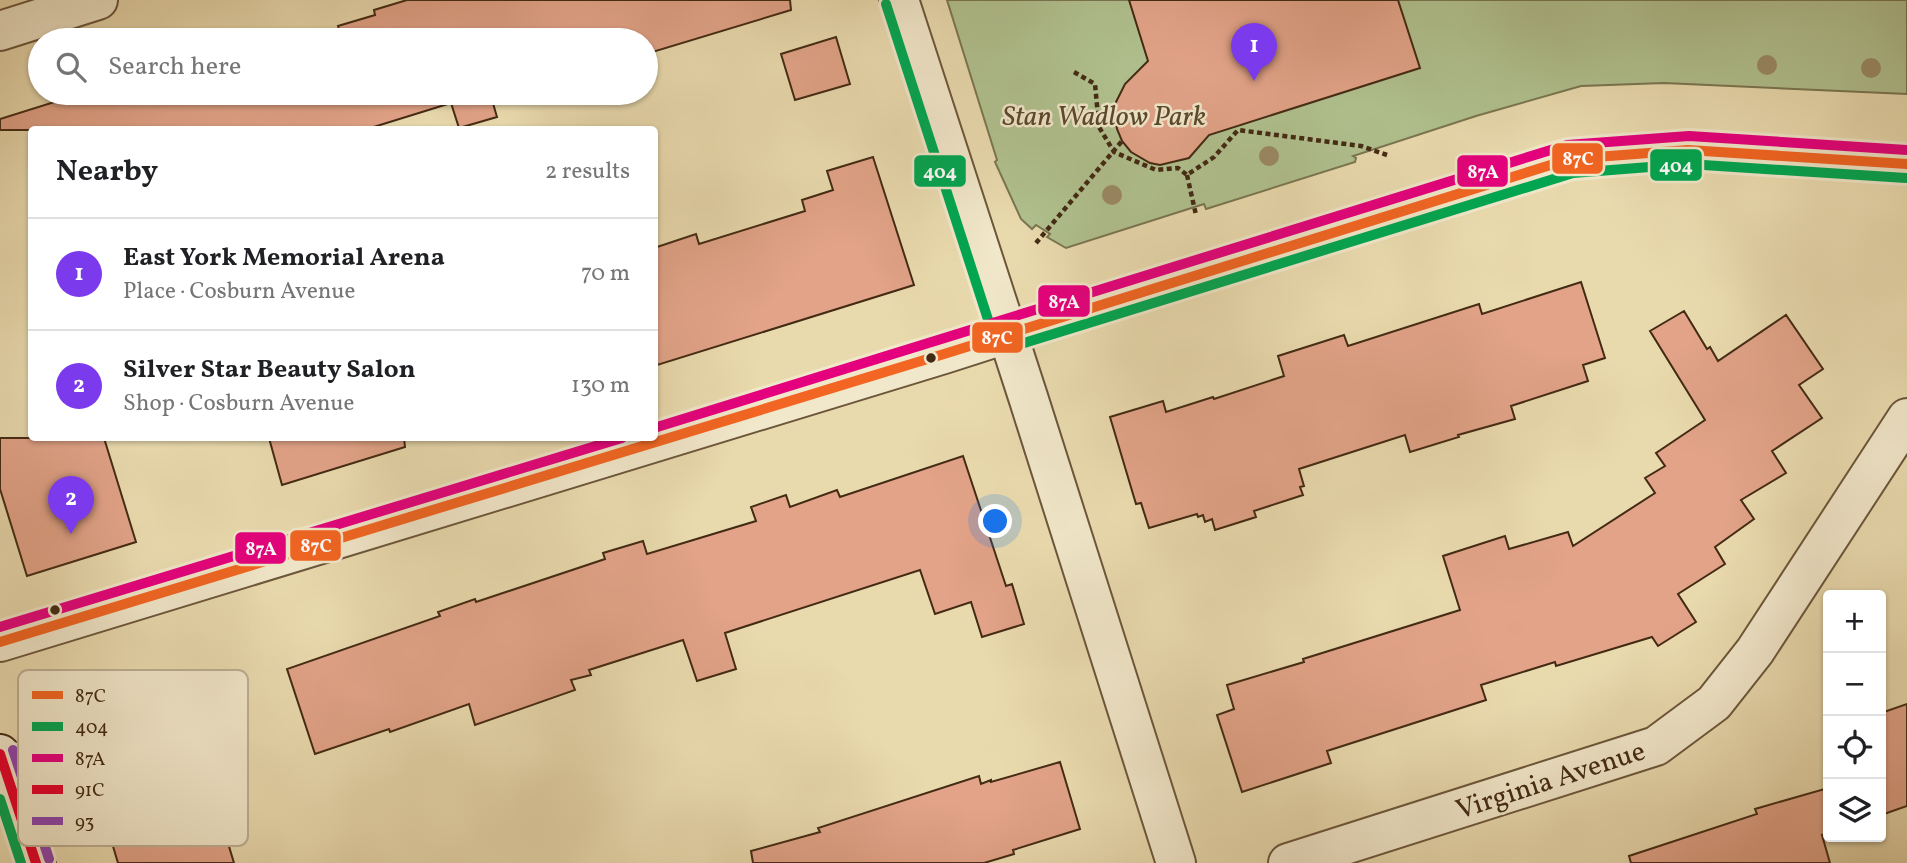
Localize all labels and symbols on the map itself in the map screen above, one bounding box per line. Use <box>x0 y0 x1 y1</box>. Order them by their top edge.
pin: 1 <box>1231 23 1277 81</box>
park label: Stan Wadlow Park <box>1002 98 1206 137</box>
line badge: 87C <box>1551 142 1604 175</box>
text: 87C <box>1562 147 1594 173</box>
line badge: 404 <box>1649 148 1703 182</box>
line badge: 404 <box>913 154 967 188</box>
line badge: 87A <box>1456 154 1509 188</box>
text: 404 <box>1659 154 1693 180</box>
text: 404 <box>923 160 957 186</box>
text: 87A <box>1467 160 1499 186</box>
line badge: 87A <box>1037 284 1091 318</box>
text: 87A <box>1048 290 1080 316</box>
line badge: 87C <box>971 321 1024 354</box>
text: 87C <box>981 326 1013 352</box>
unlabelled marker <box>924 351 938 365</box>
pin: 2 <box>48 476 94 534</box>
your location <box>978 504 1012 538</box>
line badge: 87C <box>289 529 342 562</box>
line badge: 87A <box>234 531 287 565</box>
text: 87C <box>300 534 332 560</box>
text: 87A <box>245 537 277 563</box>
unlabelled marker <box>48 603 62 617</box>
legend <box>18 670 248 846</box>
text: 87C <box>75 684 106 710</box>
text: 404 <box>75 715 108 741</box>
street label: Virginia Avenue <box>1451 732 1650 830</box>
text: 87A <box>75 747 105 773</box>
text: 91C <box>75 778 105 804</box>
text: 93 <box>75 810 94 836</box>

